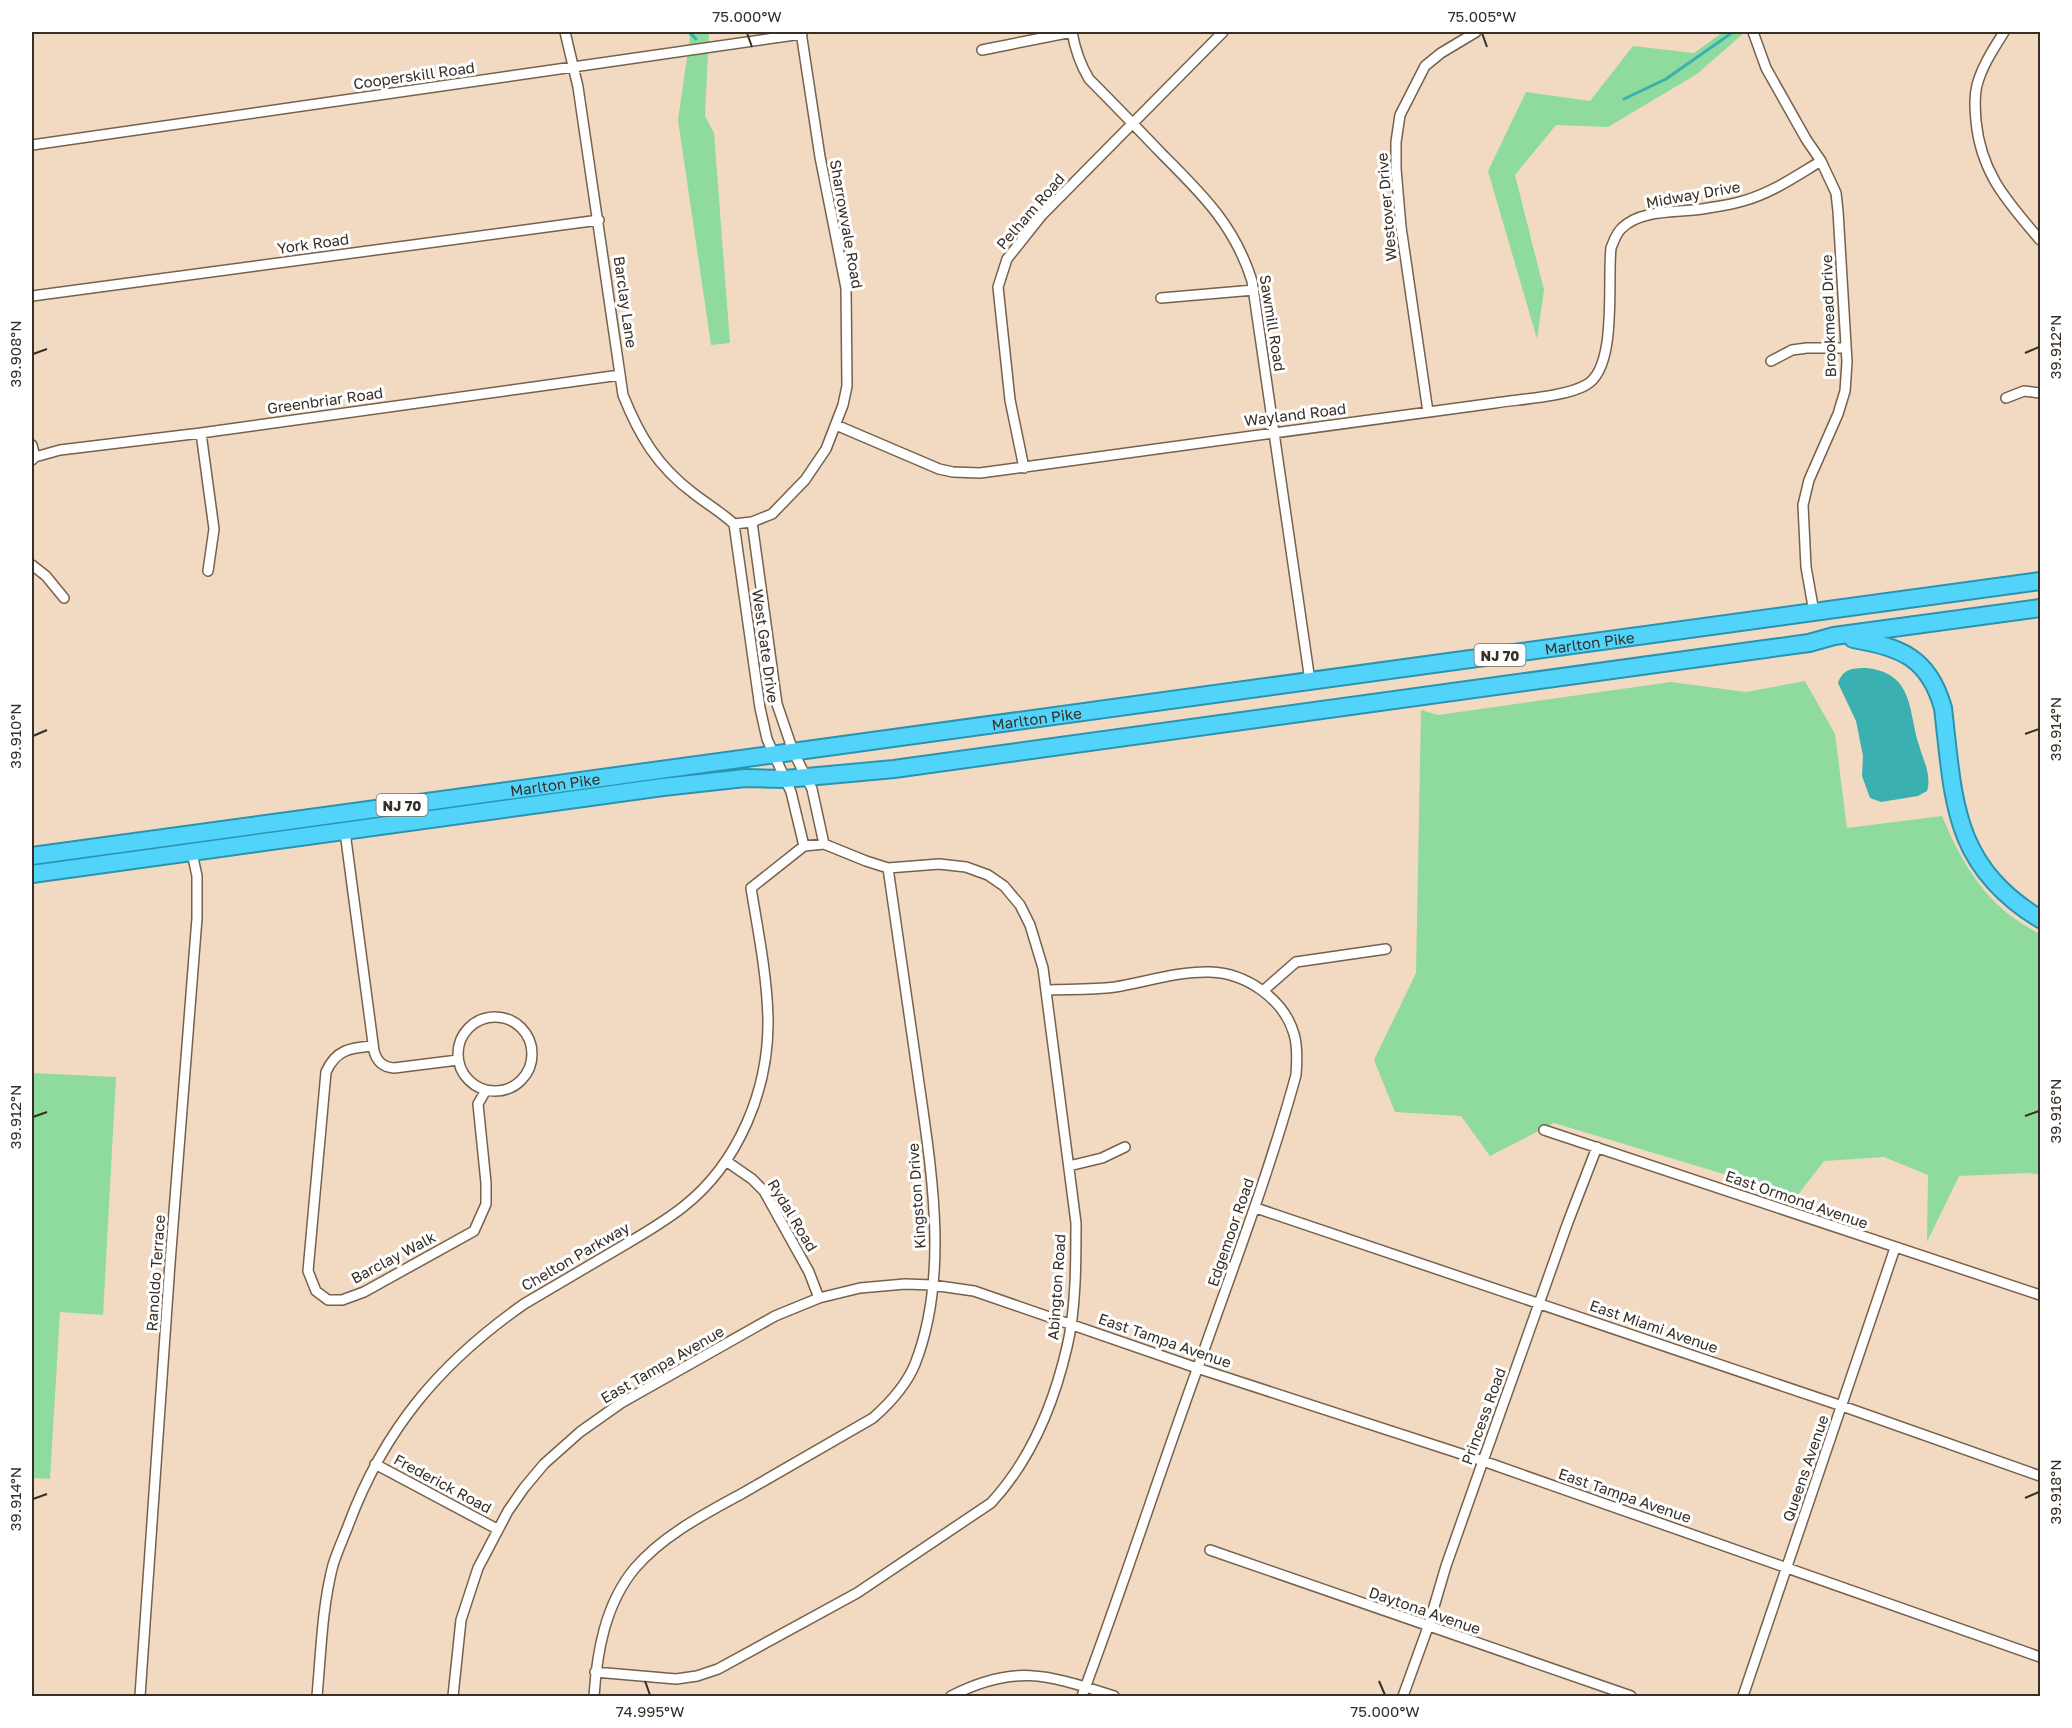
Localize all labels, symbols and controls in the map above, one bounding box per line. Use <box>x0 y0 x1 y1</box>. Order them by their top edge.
text: 75.000°W <box>712 7 782 25</box>
text: 75.005°W <box>1448 7 1516 25</box>
street label: Cooperskill Road <box>352 58 476 92</box>
street label: Westover Drive <box>1372 152 1400 262</box>
street label: Sharrowvale Road <box>827 158 867 290</box>
street label: Pelham Road <box>992 169 1068 253</box>
street label: Midway Drive <box>1644 177 1742 211</box>
street label: York Road <box>276 229 350 257</box>
street label: Brookmead Drive <box>1817 254 1839 378</box>
street label: Barclay Lane <box>611 255 641 349</box>
street label: Sawmill Road <box>1256 273 1290 373</box>
text: 39.912°N <box>2046 315 2064 379</box>
text: 39.908°N <box>6 320 24 388</box>
street label: Greenbriar Road <box>266 383 384 417</box>
street label: Wayland Road <box>1243 399 1347 429</box>
street label: West Gate Drive <box>749 588 783 704</box>
street label: Marlton Pike <box>1543 628 1636 658</box>
road number: NJ 70 <box>1474 644 1526 666</box>
text: 39.914°N <box>2046 697 2064 761</box>
text: 39.910°N <box>6 703 24 769</box>
street label: Marlton Pike <box>991 703 1083 733</box>
street label: Marlton Pike <box>509 769 601 799</box>
road number: NJ 70 <box>376 794 428 816</box>
text: 39.916°N <box>2046 1078 2064 1144</box>
text: 39.912°N <box>6 1085 24 1149</box>
street label: Kingston Drive <box>903 1142 929 1249</box>
street label: East Ormond Avenue <box>1723 1166 1871 1232</box>
street label: Edgemoor Road <box>1203 1175 1257 1289</box>
street label: Rydal Road <box>764 1176 822 1254</box>
street label: Ranoldo Terrace <box>142 1214 168 1332</box>
street label: Chelton Parkway <box>518 1217 633 1294</box>
street label: Barclay Walk <box>348 1227 439 1287</box>
street label: Abington Road <box>1043 1233 1069 1341</box>
street label: East Miami Avenue <box>1587 1296 1721 1357</box>
street label: East Tampa Avenue <box>1096 1309 1234 1371</box>
street label: East Tampa Avenue <box>597 1321 727 1407</box>
street label: Princess Road <box>1457 1365 1509 1467</box>
street label: Queens Avenue <box>1778 1412 1832 1524</box>
street label: Frederick Road <box>391 1450 495 1516</box>
text: 39.918°N <box>2046 1459 2064 1525</box>
street label: East Tampa Avenue <box>1556 1464 1694 1526</box>
text: 39.914°N <box>6 1467 24 1531</box>
street label: Daytona Avenue <box>1367 1582 1483 1638</box>
text: 74.995°W <box>616 1702 684 1720</box>
text: 75.000°W <box>1350 1702 1420 1720</box>

